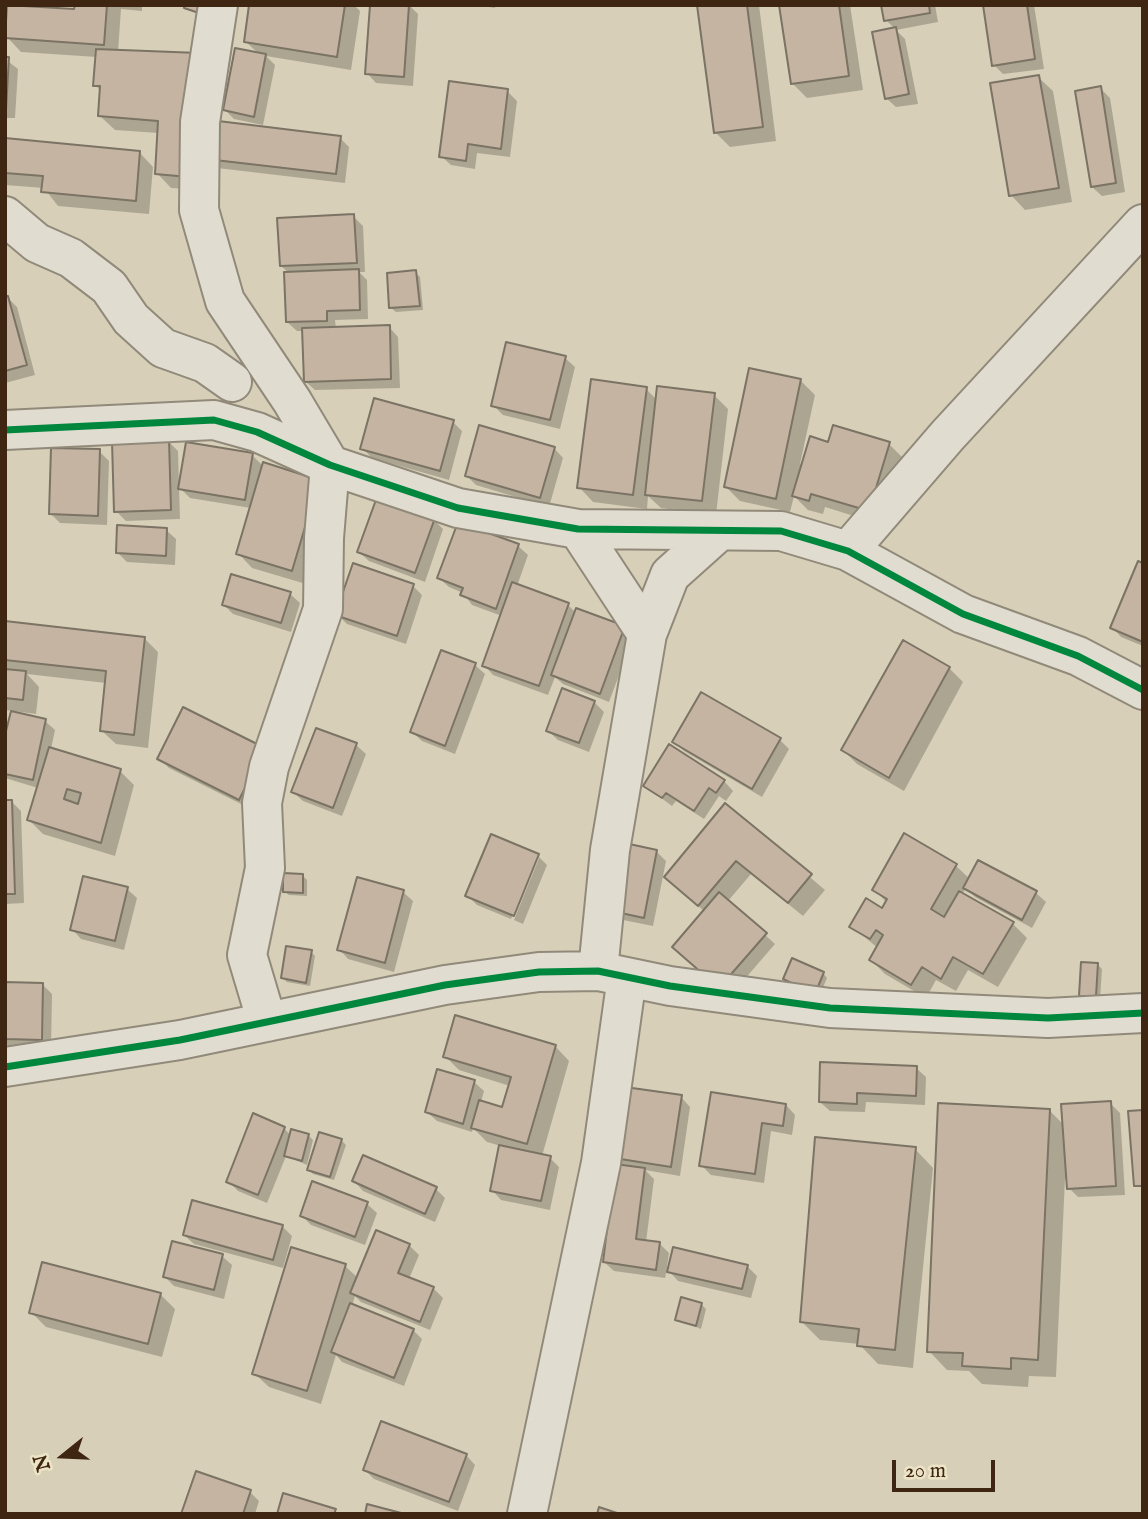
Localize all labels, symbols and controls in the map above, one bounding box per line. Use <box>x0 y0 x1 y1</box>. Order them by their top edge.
north arrow <box>28 1421 98 1491</box>
scale bar <box>896 1446 999 1490</box>
text: N <box>29 1451 57 1474</box>
text: 20 m <box>905 1458 946 1485</box>

